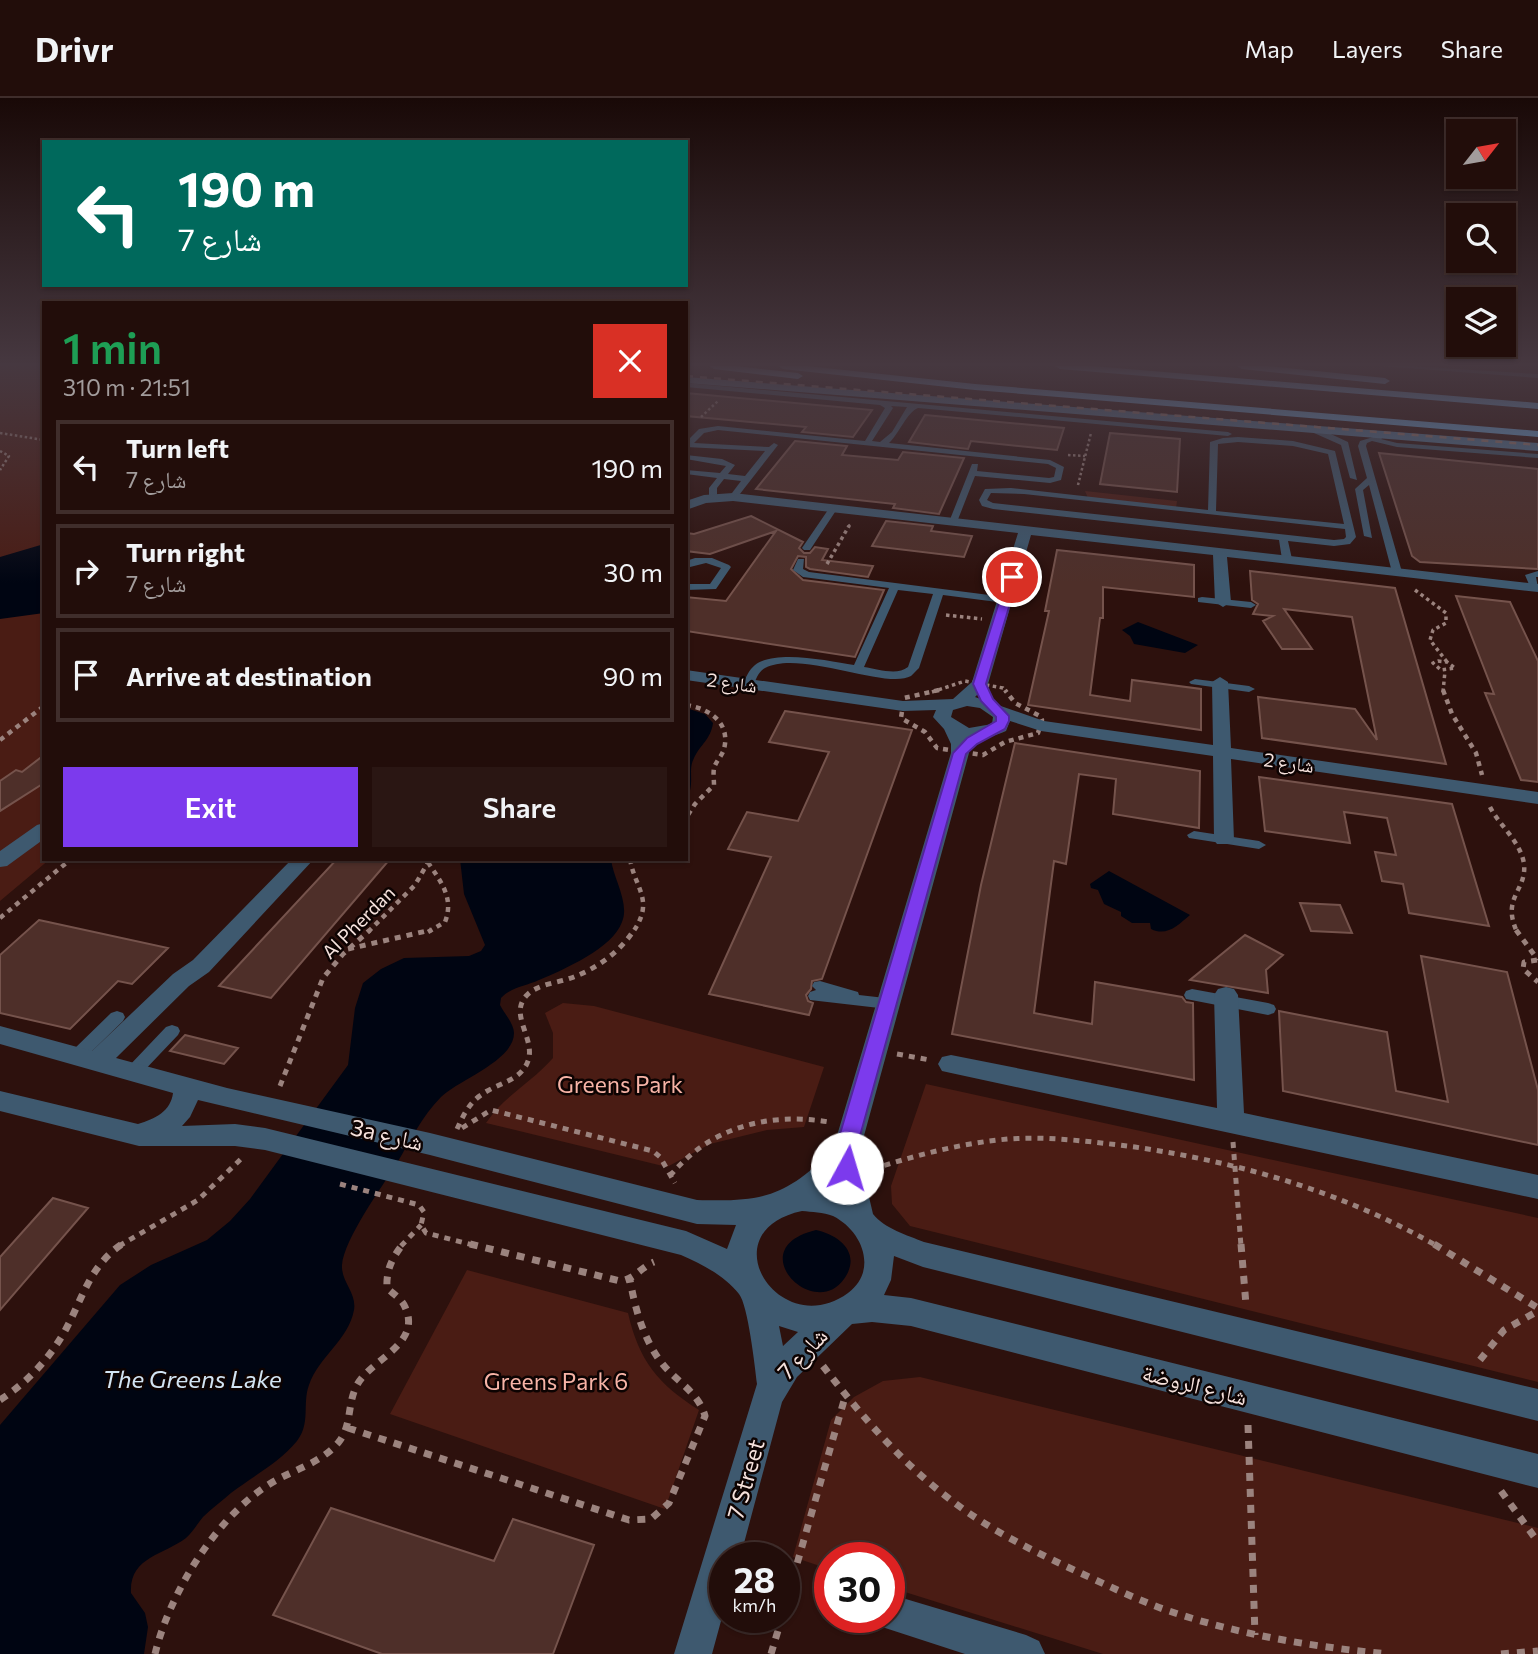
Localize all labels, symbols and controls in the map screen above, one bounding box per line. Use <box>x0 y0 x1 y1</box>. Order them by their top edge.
text: Drivr <box>35 28 114 69</box>
text: Map <box>1245 34 1294 63</box>
text: Layers <box>1332 34 1403 63</box>
text: Share <box>1441 34 1503 63</box>
north arrow <box>1446 119 1516 189</box>
map controls <box>1446 119 1516 357</box>
text: 190 m <box>178 157 315 217</box>
icon: left <box>63 168 154 259</box>
button: search <box>1446 203 1516 273</box>
text: شارع 7 <box>178 218 262 258</box>
button: layers <box>1446 287 1516 357</box>
text: 1 min <box>63 321 162 373</box>
button: close <box>593 324 667 398</box>
text: 310 m · 21:51 <box>63 373 191 401</box>
text: Turn left <box>126 432 229 463</box>
icon: left <box>67 448 105 486</box>
text: 190 m <box>591 452 663 483</box>
text: شارع 7 <box>126 465 186 493</box>
text: Turn right <box>126 536 245 567</box>
pin <box>982 547 1042 607</box>
icon: right <box>67 552 105 590</box>
text: 30 m <box>604 556 663 587</box>
icon: arrive <box>993 558 1031 596</box>
text: شارع 7 <box>126 569 186 597</box>
icon: arrive <box>67 656 105 694</box>
text: Arrive at destination <box>126 660 372 691</box>
text: 90 m <box>603 660 663 691</box>
street label: شارع 2 <box>705 667 759 698</box>
street label: شارع 2 <box>1262 747 1316 778</box>
button: Exit <box>63 767 358 847</box>
button: Share <box>372 767 667 847</box>
street label: Al Pherdan <box>317 881 399 963</box>
park label: Greens Park <box>557 1070 684 1098</box>
street label: 3a شارع <box>348 1112 426 1158</box>
position arrow <box>810 1131 884 1205</box>
street label: شارع 7 <box>771 1321 834 1386</box>
street label: شارع الروضة <box>1139 1357 1250 1412</box>
water label: The Greens Lake <box>102 1364 282 1393</box>
park label: Greens Park 6 <box>484 1367 628 1395</box>
street label: 7 Street <box>720 1436 770 1522</box>
speed limit sign: 30 <box>814 1542 905 1633</box>
text: 28 <box>734 1557 775 1600</box>
text: km/h <box>733 1594 776 1616</box>

